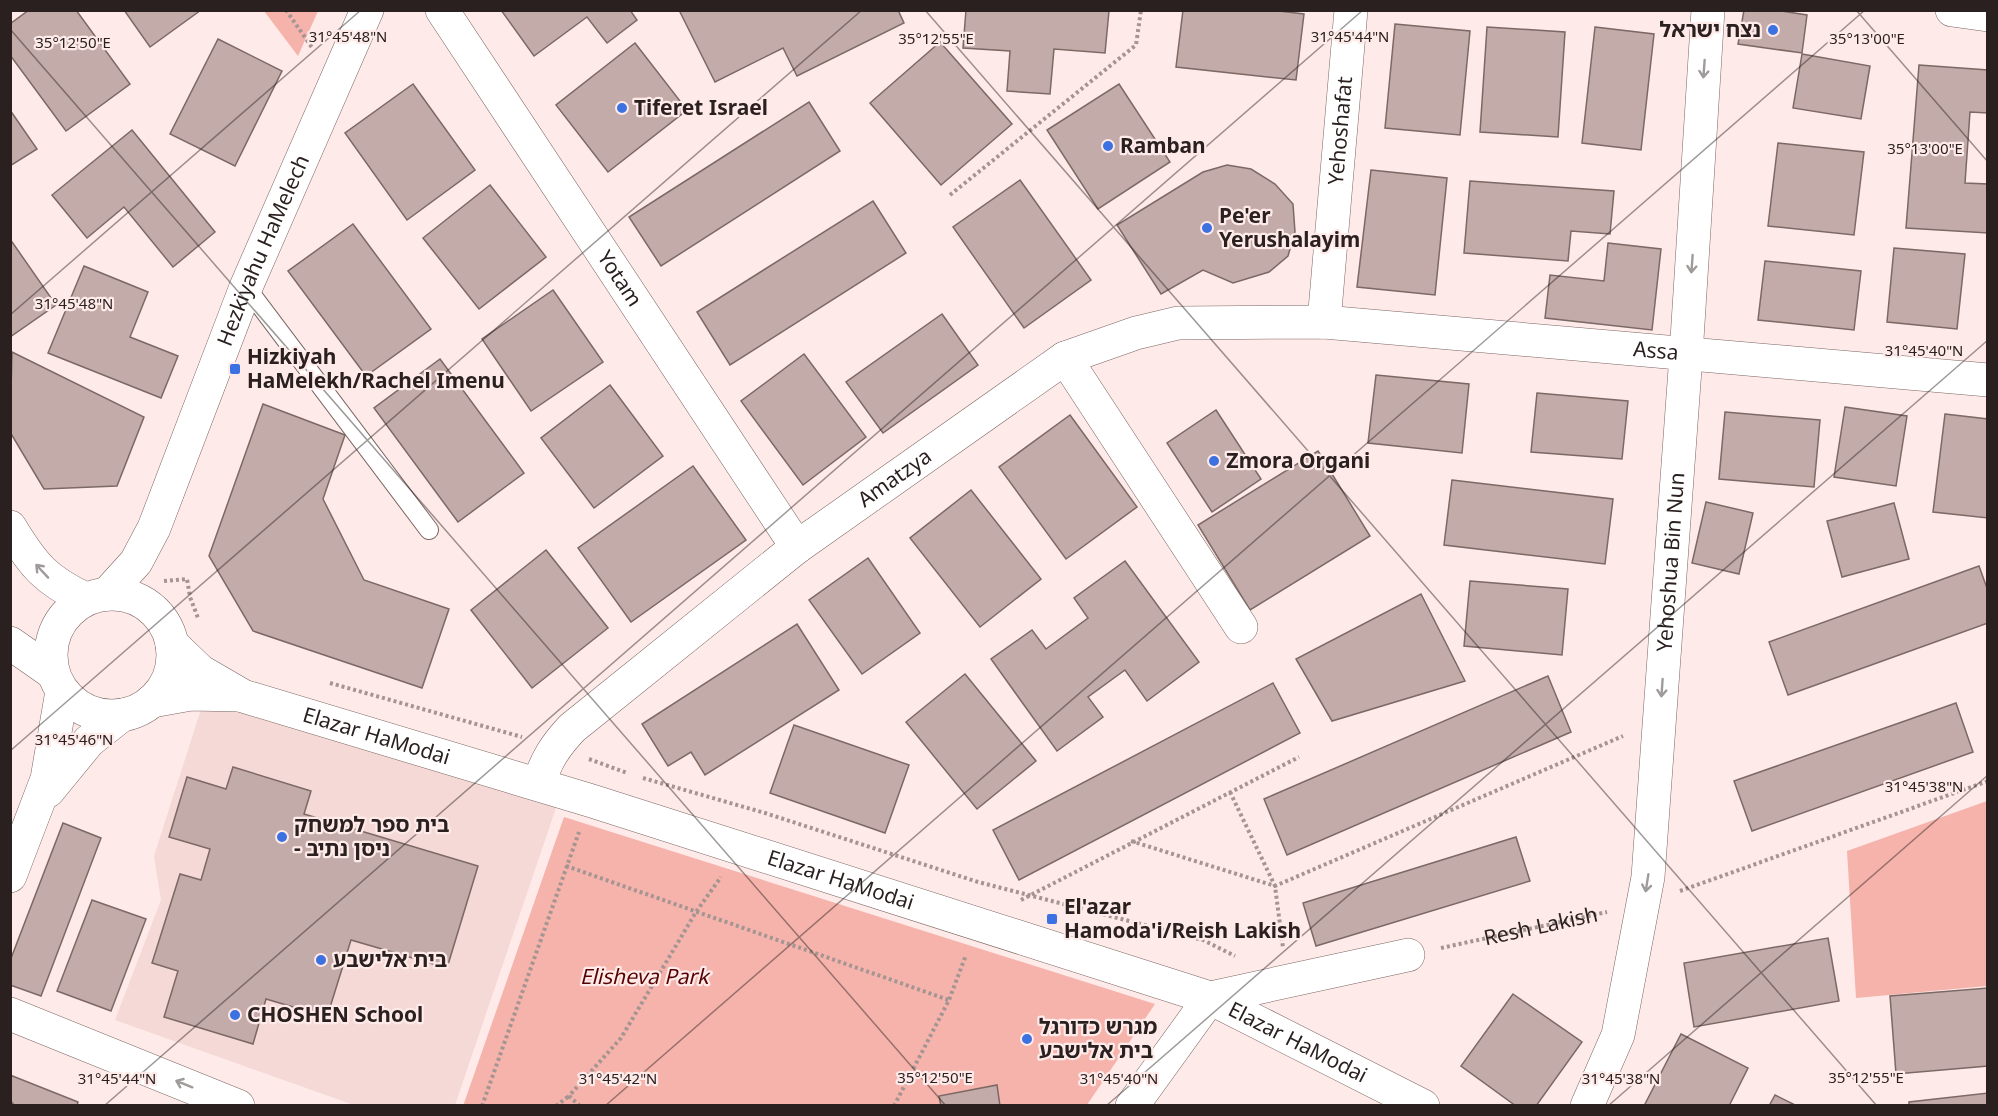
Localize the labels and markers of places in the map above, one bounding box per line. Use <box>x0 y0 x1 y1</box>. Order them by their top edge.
place label: נצח ישראל <box>1660 15 1761 43</box>
marker: נצח ישראל <box>1766 23 1780 37</box>
place label: Tiferet Israel <box>634 93 768 121</box>
marker: Tiferet Israel <box>615 101 629 115</box>
place label: Ramban <box>1120 131 1206 159</box>
marker: Ramban <box>1101 139 1115 153</box>
place label: Pe'er Yerushalayim <box>1219 201 1360 253</box>
marker: Pe'er Yerushalayim <box>1200 221 1214 235</box>
place label: Hizkiyah HaMelekh/Rachel Imenu <box>247 342 505 394</box>
marker: Hizkiyah HaMelekh/Rachel Imenu <box>228 362 242 376</box>
place label: Zmora Organi <box>1226 446 1370 474</box>
marker: Zmora Organi <box>1207 454 1221 468</box>
place label: בית ספר למשחק - ניסן נתיב <box>294 810 449 862</box>
marker: בית ספר למשחק - ניסן נתיב <box>275 830 289 844</box>
place label: El'azar Hamoda'i/Reish Lakish <box>1064 892 1301 944</box>
marker: El'azar Hamoda'i/Reish Lakish <box>1045 912 1059 926</box>
place label: בית אלישבע <box>333 945 447 973</box>
marker: בית אלישבע <box>314 953 328 967</box>
place label: CHOSHEN School <box>247 1000 423 1028</box>
marker: CHOSHEN School <box>228 1008 242 1022</box>
place label: מגרש כדורגל בית אלישבע <box>1039 1012 1157 1064</box>
marker: מגרש כדורגל בית אלישבע <box>1020 1032 1034 1046</box>

